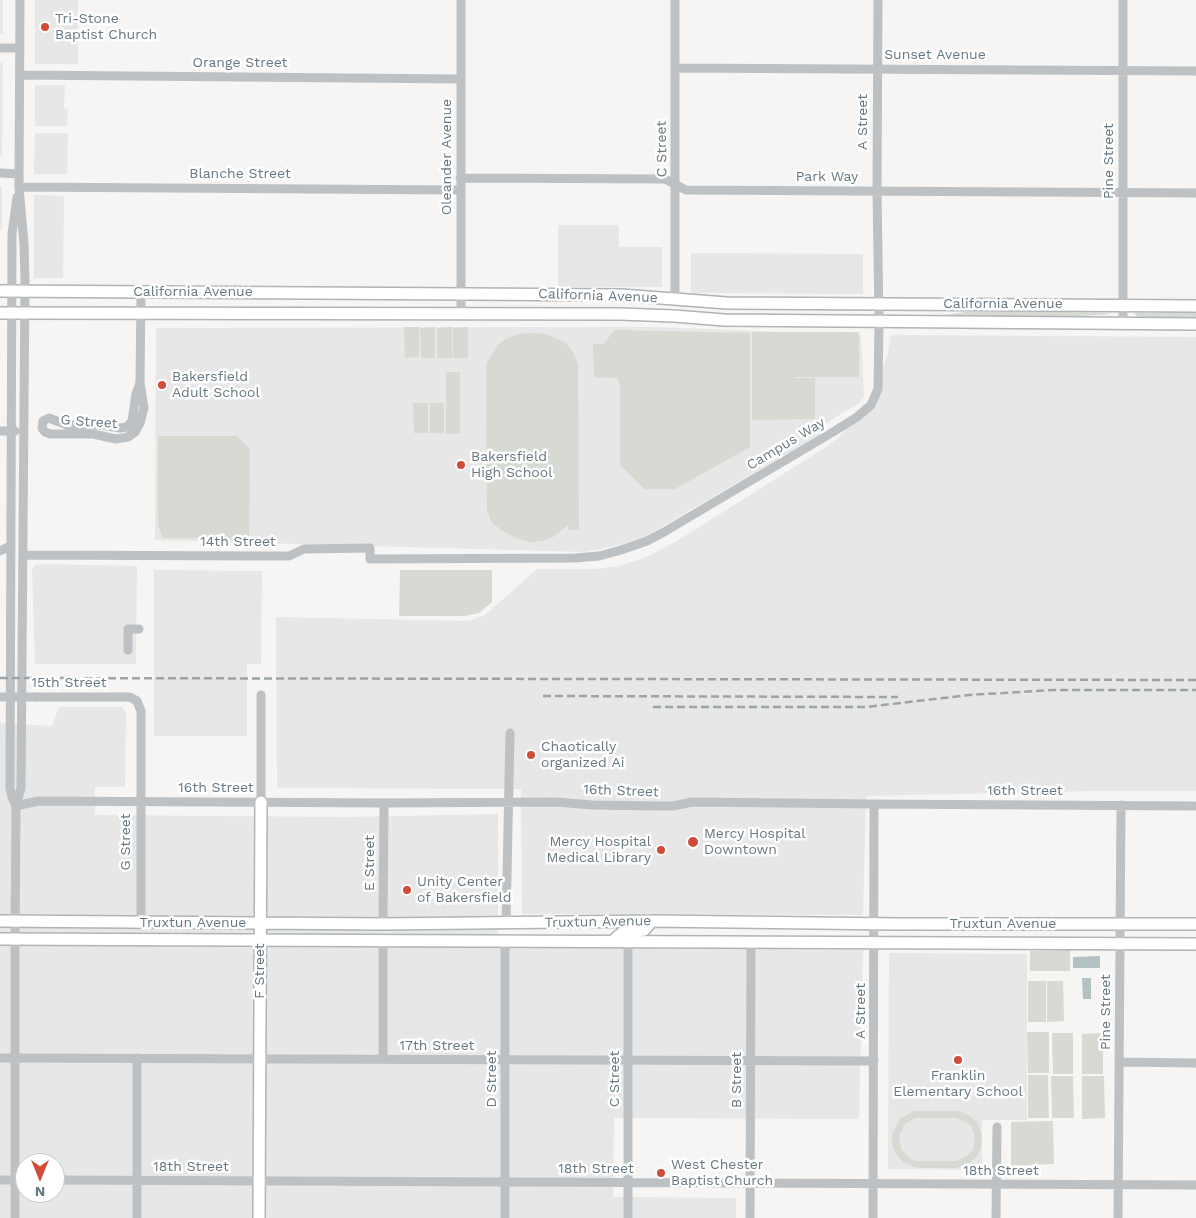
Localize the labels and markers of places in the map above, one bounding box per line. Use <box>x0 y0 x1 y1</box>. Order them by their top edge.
place label: Tri-Stone Baptist Church <box>55 11 157 44</box>
marker: Tri-Stone Baptist Church <box>39 21 51 33</box>
place label: Bakersfield Adult School <box>172 369 260 402</box>
marker: Bakersfield Adult School <box>156 379 168 391</box>
place label: Bakersfield High School <box>471 449 552 482</box>
marker: Bakersfield High School <box>455 459 467 471</box>
place label: Chaotically organized Ai <box>541 739 624 772</box>
marker: Chaotically organized Ai <box>525 749 537 761</box>
place label: Mercy Hospital Downtown <box>704 826 805 859</box>
place label: Mercy Hospital Medical Library <box>547 834 651 866</box>
marker: Mercy Hospital Downtown <box>686 835 700 849</box>
marker: Mercy Hospital Medical Library <box>655 844 667 856</box>
place label: Unity Center of Bakersfield <box>417 874 512 906</box>
marker: Unity Center of Bakersfield <box>401 884 413 896</box>
marker: Franklin Elementary School <box>952 1054 964 1066</box>
place label: Franklin Elementary School <box>893 1068 1023 1100</box>
place label: West Chester Baptist Church <box>671 1157 773 1190</box>
marker: West Chester Baptist Church <box>655 1167 667 1179</box>

